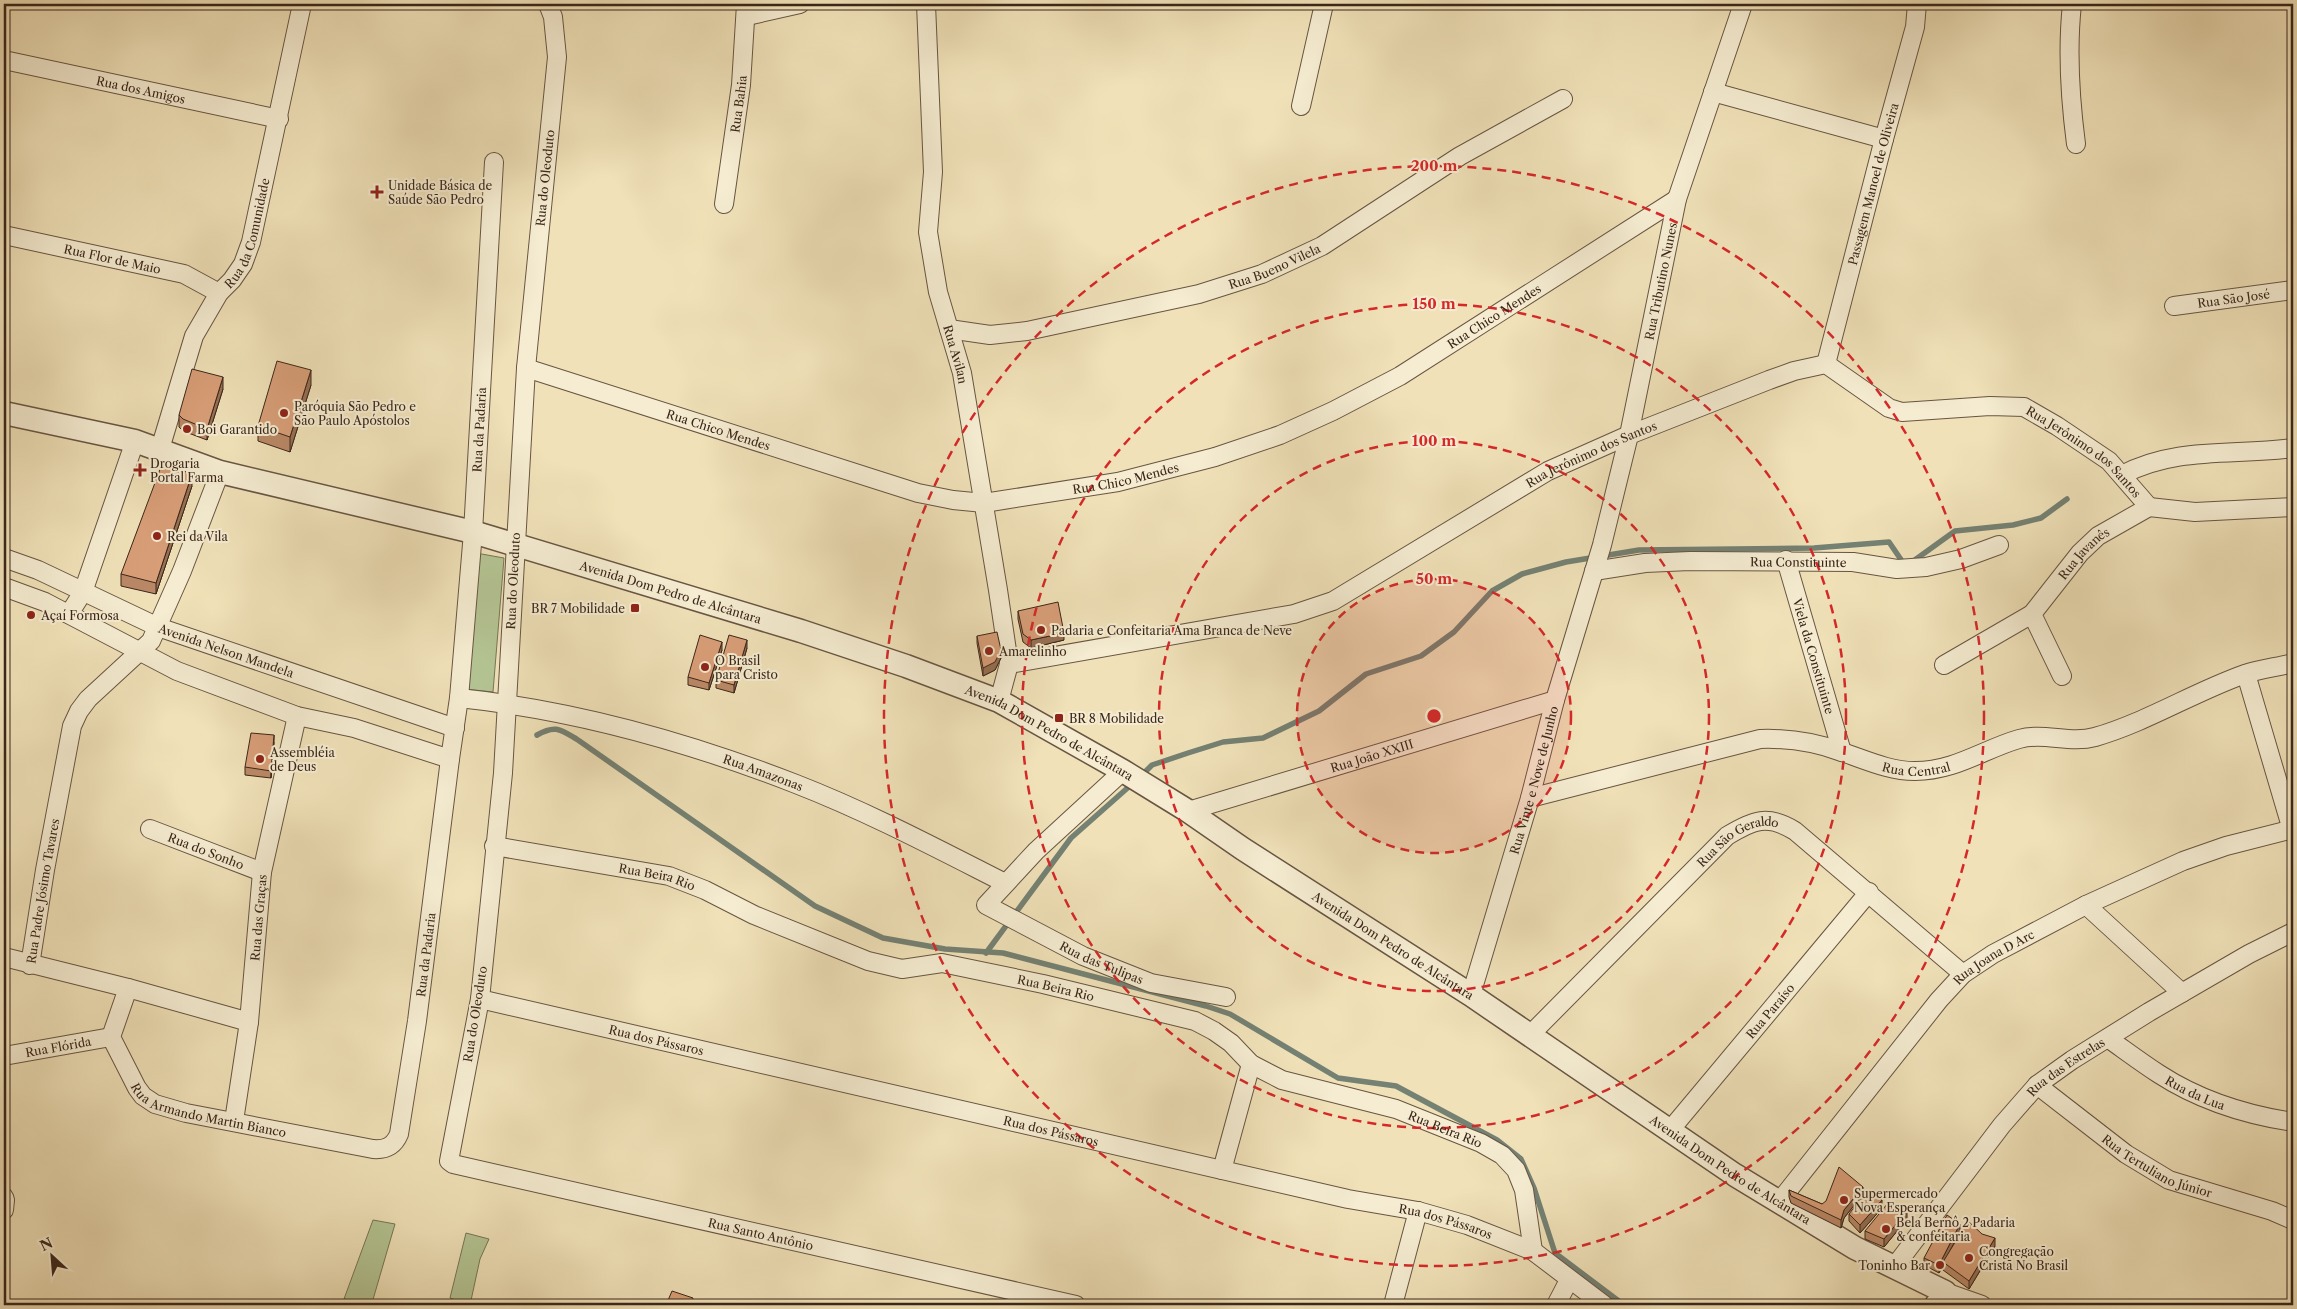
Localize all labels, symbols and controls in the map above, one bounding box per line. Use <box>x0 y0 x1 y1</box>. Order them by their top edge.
street label: Rua dos Amigos <box>95 73 187 106</box>
street label: Rua Bahia <box>727 74 749 134</box>
street label: Passagem Manoel de Oliveira <box>1844 100 1901 267</box>
street label: Rua do Oleoduto <box>532 129 558 227</box>
text: 200 m <box>1411 156 1457 175</box>
street label: Rua da Comunidade <box>221 176 272 291</box>
place label: Unidade Básica de Saúde São Pedro <box>388 178 493 207</box>
marker: Unidade Básica de Saúde São Pedro <box>370 185 384 199</box>
street label: Rua Tributino Nunes <box>1641 221 1680 341</box>
street label: Rua Bueno Vilela <box>1227 240 1323 292</box>
street label: Rua Flor de Maio <box>63 241 162 276</box>
street label: Rua Chico Mendes <box>1444 280 1544 351</box>
street label: Rua São José <box>2196 286 2271 310</box>
text: 150 m <box>1412 294 1456 313</box>
street label: Rua Avilan <box>941 323 971 385</box>
street label: Rua da Padaria <box>469 386 489 473</box>
place label: Paróquia São Pedro e São Paulo Apóstolos <box>294 399 416 428</box>
street label: Rua Jerônimo dos Santos <box>2024 402 2145 500</box>
street label: Rua Chico Mendes <box>665 406 772 453</box>
marker: Paróquia São Pedro e São Paulo Apóstolos <box>278 407 290 419</box>
street label: Rua Jerônimo dos Santos <box>1523 417 1659 490</box>
place label: Boi Garantido <box>197 422 277 437</box>
marker: Boi Garantido <box>181 423 193 435</box>
text: 100 m <box>1412 431 1456 450</box>
place label: Drogaria Portal Farma <box>150 456 224 485</box>
street label: Rua Chico Mendes <box>1071 459 1180 497</box>
marker: Drogaria Portal Farma <box>134 464 146 476</box>
street label: Rua Javanês <box>2055 524 2112 582</box>
place label: Rei da Vila <box>167 529 228 544</box>
marker: Rei da Vila <box>151 530 163 542</box>
street label: Rua do Oleoduto <box>503 532 523 630</box>
street label: Rua Constituinte <box>1750 554 1847 569</box>
street label: Avenida Dom Pedro de Alcântara <box>577 557 764 626</box>
text: 50 m <box>1416 569 1452 588</box>
street label: Viela da Constituinte <box>1790 595 1838 716</box>
place label: BR 7 Mobilidade <box>531 601 625 616</box>
marker: BR 7 Mobilidade <box>629 602 641 614</box>
place label: Açaí Formosa <box>40 608 120 623</box>
marker: Açaí Formosa <box>25 609 37 621</box>
street label: Avenida Nelson Mandela <box>156 620 297 680</box>
place label: Padaria e Confeitaria Ama Branca de Neve <box>1051 623 1292 638</box>
marker: Padaria e Confeitaria Ama Branca de Neve <box>1035 624 1047 636</box>
place label: Amarelinho <box>998 644 1067 659</box>
marker: Amarelinho <box>983 645 995 657</box>
place label: O Brasil para Cristo <box>715 653 778 682</box>
marker: O Brasil para Cristo <box>699 661 711 673</box>
street label: Avenida Dom Pedro de Alcântara <box>962 681 1137 783</box>
street label: Rua Vinte e Nove de Junho <box>1506 704 1561 856</box>
centre of rings <box>1425 707 1443 725</box>
place label: BR 8 Mobilidade <box>1069 711 1164 726</box>
marker: BR 8 Mobilidade <box>1053 712 1065 724</box>
street label: Rua João XXIII <box>1328 736 1415 775</box>
place label: Assembléia de Deus <box>269 745 335 774</box>
street label: Rua Amazonas <box>721 751 806 794</box>
marker: Assembléia de Deus <box>254 753 266 765</box>
street label: Rua Central <box>1881 758 1952 779</box>
street label: Rua São Geraldo <box>1693 813 1781 870</box>
street label: Rua Padre Jósimo Tavares <box>23 817 62 965</box>
street label: Rua do Sonho <box>166 829 246 872</box>
street label: Rua Beira Rio <box>618 860 698 893</box>
street label: Rua das Graças <box>247 874 269 961</box>
street label: Avenida Dom Pedro de Alcântara <box>1309 887 1477 1003</box>
street label: Rua da Padaria <box>413 911 438 998</box>
street label: Rua Joana D Arc <box>1950 926 2037 988</box>
street label: Rua das Tulipas <box>1057 938 1146 987</box>
street label: Rua do Oleoduto <box>460 965 490 1063</box>
street label: Rua Beira Rio <box>1016 971 1096 1004</box>
street label: Rua Paraíso <box>1742 980 1797 1041</box>
street label: Rua dos Pássaros <box>607 1021 705 1058</box>
street label: Rua Flórida <box>24 1033 93 1060</box>
street label: Rua das Estrelas <box>2023 1034 2107 1099</box>
street label: Rua da Lua <box>2163 1072 2228 1113</box>
street label: Rua Armando Martin Bianco <box>128 1080 288 1140</box>
street label: Rua Beira Rio <box>1406 1107 1485 1150</box>
street label: Avenida Dom Pedro de Alcântara <box>1646 1111 1814 1227</box>
street label: Rua dos Pássaros <box>1002 1112 1100 1149</box>
street label: Rua Tertuliano Júnior <box>2099 1131 2214 1200</box>
place label: Supermercado Nova Esperança <box>1854 1186 1946 1215</box>
marker: Supermercado Nova Esperança <box>1838 1194 1850 1206</box>
street label: Rua dos Pássaros <box>1398 1200 1495 1242</box>
street label: Rua Santo Antônio <box>707 1214 815 1253</box>
place label: Bela Bernô 2 Padaria & confeitaria <box>1896 1215 2016 1244</box>
marker: Bela Bernô 2 Padaria & confeitaria <box>1880 1223 1892 1235</box>
north arrow <box>28 1232 78 1282</box>
text: N <box>37 1234 56 1255</box>
place label: Congregação Cristã No Brasil <box>1979 1244 2068 1273</box>
marker: Congregação Cristã No Brasil <box>1963 1252 1975 1264</box>
place label: Toninho Bar <box>1858 1258 1930 1273</box>
marker: Toninho Bar <box>1934 1259 1946 1271</box>

